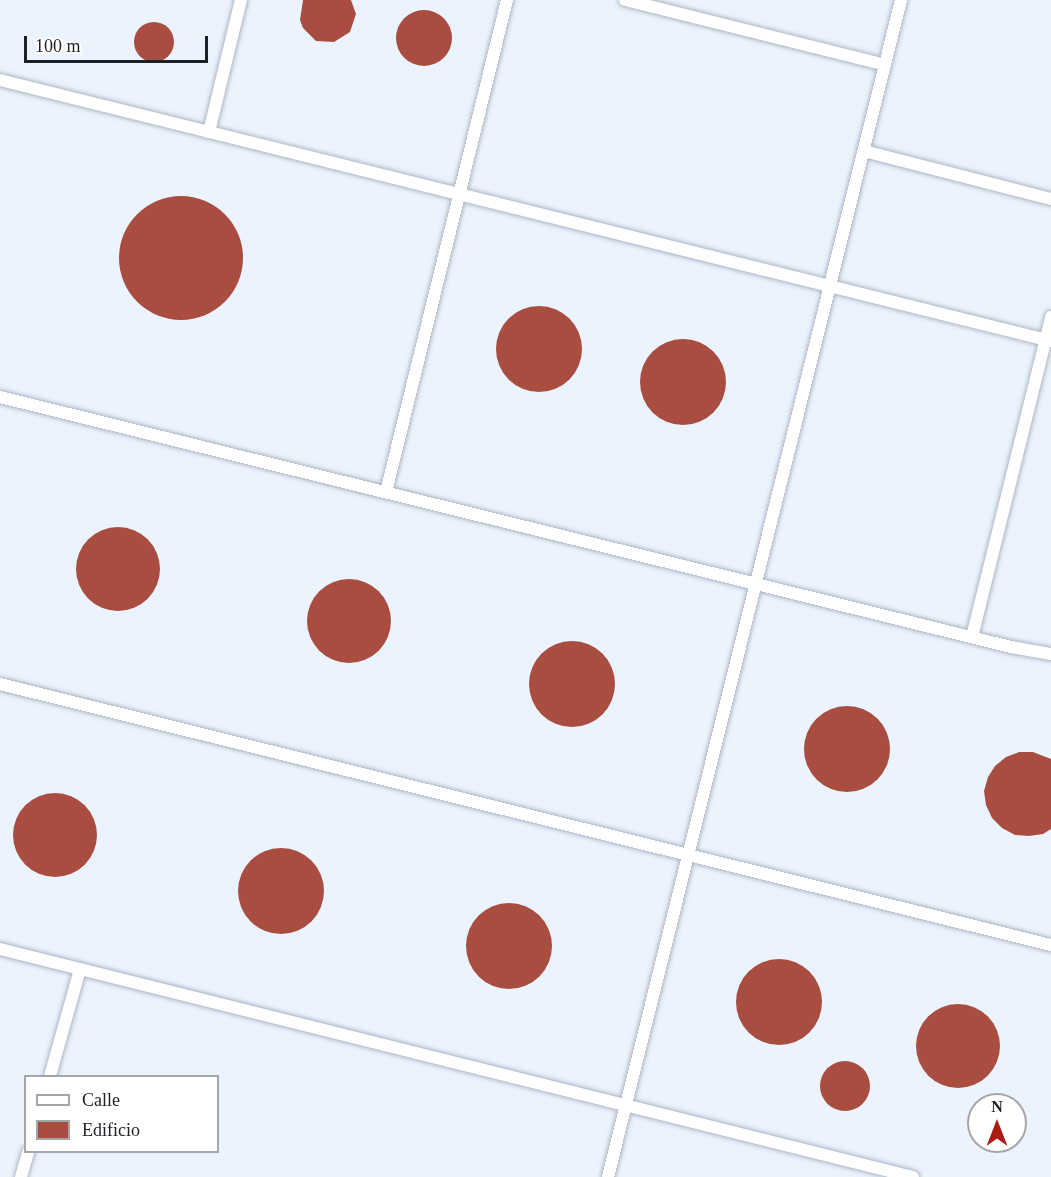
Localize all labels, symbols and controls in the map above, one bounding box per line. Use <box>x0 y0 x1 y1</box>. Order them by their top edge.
scale bar <box>27 24 212 62</box>
text: 100 m <box>35 36 81 56</box>
legend <box>24 1075 219 1153</box>
text: Calle <box>82 1090 120 1110</box>
north arrow <box>967 1093 1027 1153</box>
text: N <box>991 1098 1003 1115</box>
text: Edificio <box>82 1120 140 1140</box>

